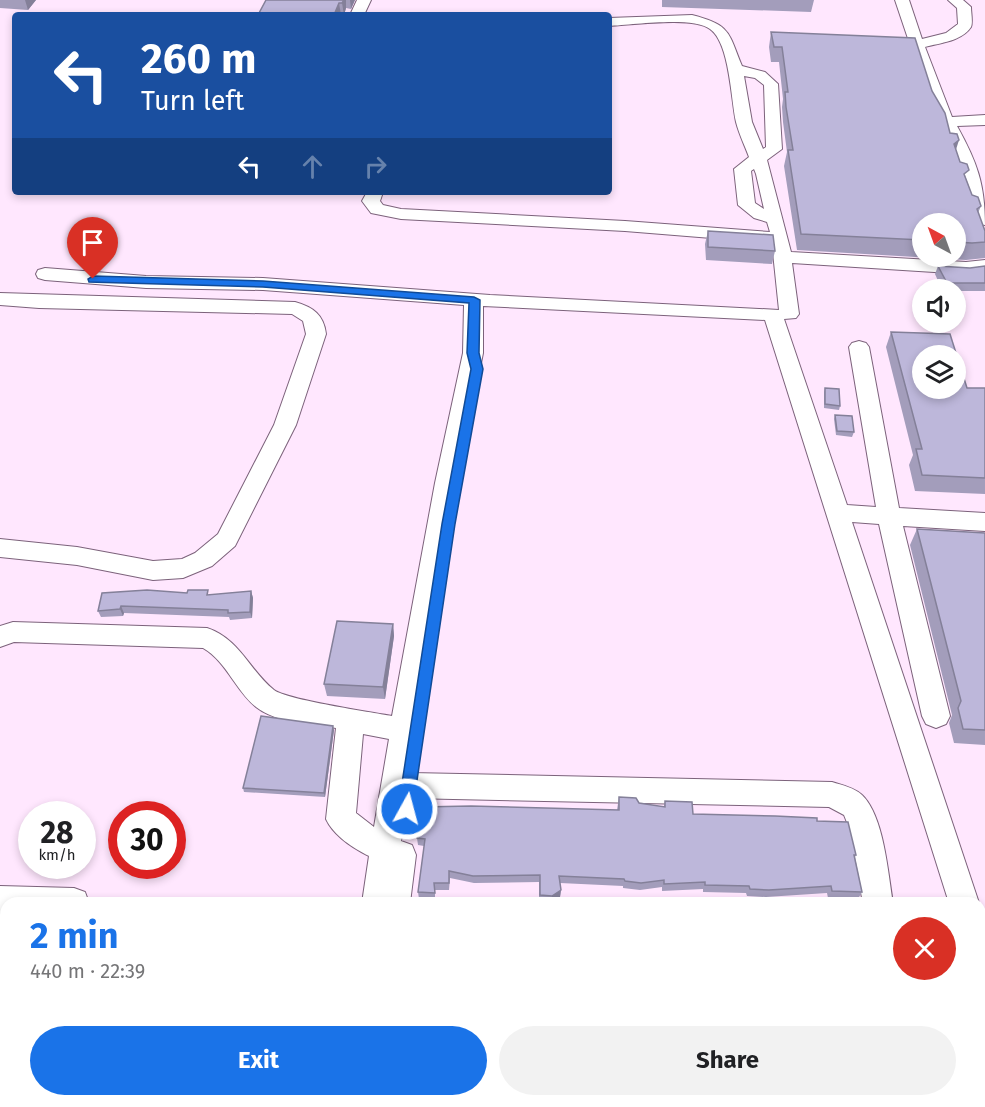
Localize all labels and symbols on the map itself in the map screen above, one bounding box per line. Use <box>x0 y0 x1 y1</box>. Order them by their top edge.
north arrow <box>912 213 966 267</box>
pin <box>67 217 118 279</box>
position arrow <box>375 777 439 841</box>
speed limit sign: 30 <box>108 801 186 879</box>

